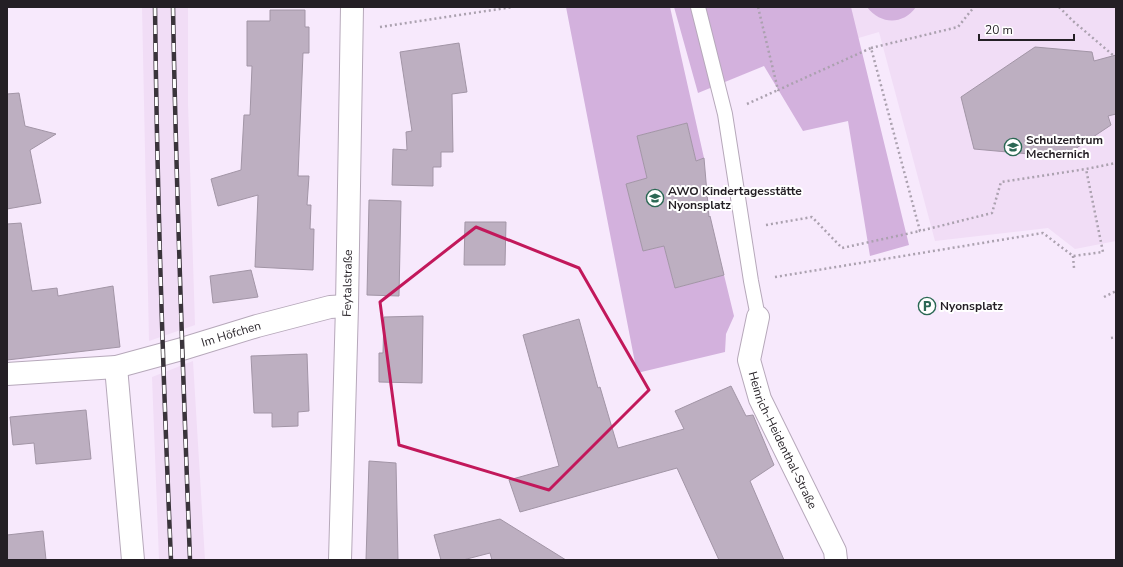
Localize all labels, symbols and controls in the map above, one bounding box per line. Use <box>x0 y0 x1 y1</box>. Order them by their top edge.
scale bar <box>979 16 1074 42</box>
text: 20 m <box>985 22 1013 38</box>
place label: Schulzentrum Mechernich <box>1026 132 1103 162</box>
school or university icon: Schulzentrum Mechernich <box>1003 137 1023 157</box>
place label: AWO Kindertagesstätte Nyonsplatz <box>668 183 802 213</box>
school or university icon: AWO Kindertagesstätte Nyonsplatz <box>645 188 665 208</box>
street label: Feytalstraße <box>339 249 356 317</box>
parking icon: Nyonsplatz <box>917 296 937 316</box>
place label: Nyonsplatz <box>940 298 1003 314</box>
street label: Im Höfchen <box>199 317 263 351</box>
street label: Heinrich-Heidenthal-Straße <box>745 369 821 512</box>

